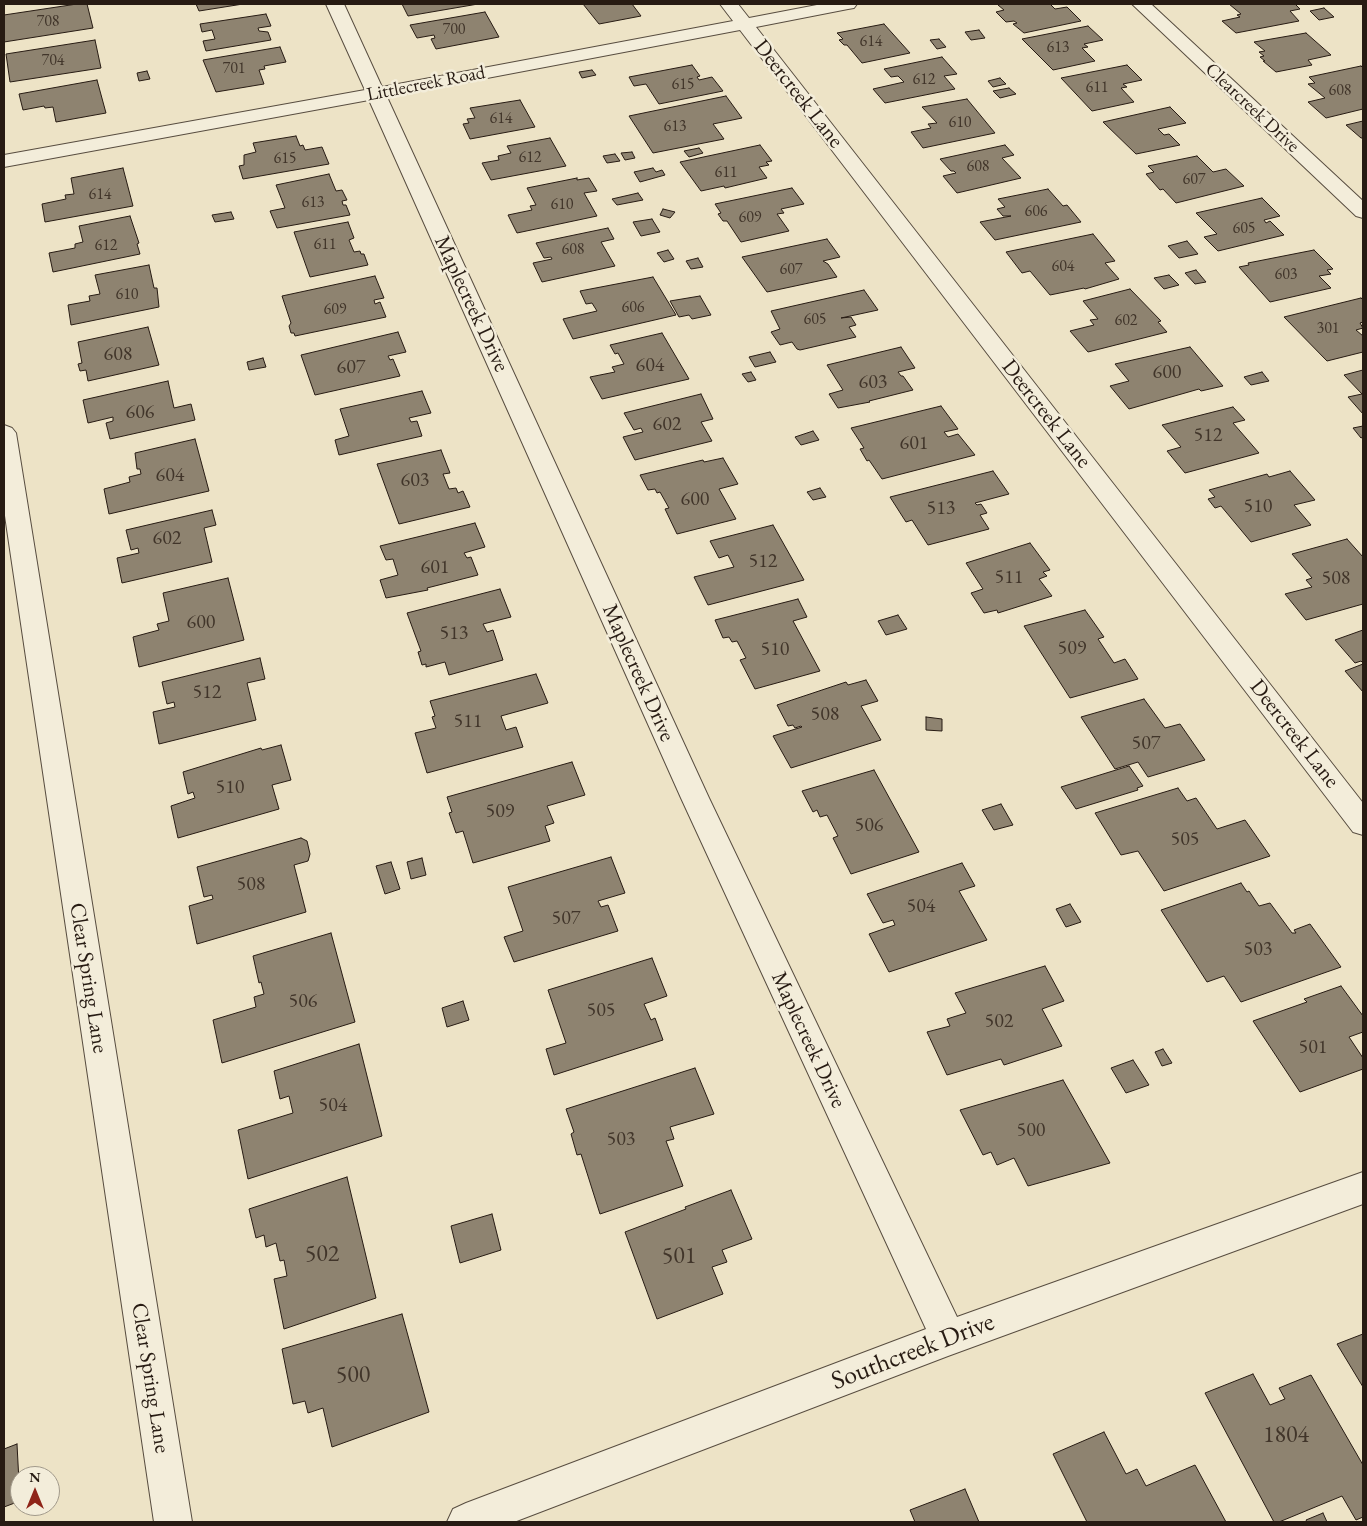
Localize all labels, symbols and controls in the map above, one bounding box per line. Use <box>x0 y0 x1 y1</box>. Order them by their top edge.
house number: 708 <box>36 12 60 32</box>
house number: 700 <box>442 20 466 40</box>
house number: 614 <box>859 32 883 52</box>
street label: Deercreek Lane <box>747 35 849 153</box>
house number: 613 <box>1046 38 1070 58</box>
house number: 704 <box>41 51 65 71</box>
street label: Clearcreek Drive <box>1200 58 1304 158</box>
house number: 701 <box>222 59 246 79</box>
street label: Littlecreek Road <box>365 61 487 107</box>
house number: 612 <box>912 70 936 90</box>
house number: 615 <box>671 75 695 95</box>
house number: 611 <box>1085 78 1109 98</box>
house number: 608 <box>1328 81 1352 101</box>
house number: 614 <box>489 109 513 129</box>
house number: 610 <box>948 113 972 133</box>
house number: 613 <box>663 117 687 137</box>
house number: 612 <box>518 148 542 168</box>
house number: 615 <box>273 149 297 169</box>
house number: 608 <box>966 157 990 177</box>
house number: 611 <box>714 163 738 183</box>
house number: 607 <box>1182 170 1206 190</box>
house number: 614 <box>88 185 112 205</box>
house number: 613 <box>301 193 325 213</box>
house number: 610 <box>550 195 574 215</box>
house number: 606 <box>1024 202 1048 222</box>
house number: 609 <box>738 208 762 228</box>
house number: 605 <box>1232 219 1256 239</box>
street label: Maplecreek Drive <box>428 232 514 376</box>
house number: 611 <box>313 235 337 255</box>
house number: 612 <box>94 236 118 256</box>
house number: 608 <box>561 240 585 260</box>
house number: 604 <box>1051 257 1075 277</box>
house number: 607 <box>779 260 803 280</box>
house number: 603 <box>1274 265 1298 285</box>
house number: 610 <box>115 285 139 305</box>
house number: 606 <box>621 298 645 318</box>
house number: 609 <box>323 300 347 320</box>
house number: 605 <box>803 310 827 330</box>
house number: 602 <box>1114 311 1138 331</box>
house number: 301 <box>1316 319 1340 339</box>
house number: 608 <box>104 343 132 367</box>
house number: 604 <box>636 354 664 378</box>
street label: Deercreek Lane <box>995 355 1097 473</box>
house number: 607 <box>337 356 365 380</box>
house number: 600 <box>1153 361 1181 385</box>
house number: 603 <box>859 371 887 395</box>
house number: 606 <box>126 401 154 425</box>
house number: 602 <box>653 413 681 437</box>
house number: 512 <box>1194 424 1222 448</box>
house number: 601 <box>900 432 928 456</box>
house number: 604 <box>156 464 184 488</box>
house number: 603 <box>401 469 429 493</box>
house number: 600 <box>681 488 709 512</box>
house number: 510 <box>1244 495 1272 519</box>
house number: 513 <box>927 497 955 521</box>
house number: 602 <box>153 527 181 551</box>
house number: 512 <box>749 550 777 574</box>
house number: 601 <box>421 556 449 580</box>
house number: 511 <box>995 566 1023 590</box>
house number: 508 <box>1322 567 1350 591</box>
street label: Maplecreek Drive <box>596 600 680 746</box>
house number: 600 <box>187 611 215 635</box>
house number: 513 <box>440 622 468 646</box>
house number: 509 <box>1058 637 1086 661</box>
house number: 510 <box>761 638 789 662</box>
street label: Deercreek Lane <box>1243 675 1345 793</box>
house number: 512 <box>193 681 221 705</box>
house number: 508 <box>811 703 839 727</box>
house number: 511 <box>454 710 482 734</box>
house number: 507 <box>1132 732 1160 756</box>
house number: 510 <box>216 776 244 800</box>
house number: 509 <box>486 800 514 824</box>
house number: 506 <box>855 814 883 838</box>
house number: 505 <box>1171 828 1199 852</box>
house number: 508 <box>237 873 265 897</box>
house number: 504 <box>907 895 935 919</box>
street label: Clear Spring Lane <box>63 901 113 1055</box>
house number: 507 <box>552 907 580 931</box>
house number: 503 <box>1244 938 1272 962</box>
street label: Maplecreek Drive <box>765 968 851 1112</box>
house number: 506 <box>289 990 317 1014</box>
house number: 505 <box>587 999 615 1023</box>
house number: 502 <box>985 1010 1013 1034</box>
house number: 501 <box>1299 1036 1327 1060</box>
house number: 504 <box>319 1094 347 1118</box>
house number: 500 <box>1017 1119 1045 1143</box>
house number: 503 <box>607 1128 635 1152</box>
house number: 502 <box>305 1240 339 1268</box>
house number: 501 <box>662 1242 696 1270</box>
street label: Clear Spring Lane <box>125 1301 175 1455</box>
street label: Southcreek Drive <box>827 1307 999 1397</box>
house number: 500 <box>336 1361 370 1389</box>
house number: 1804 <box>1263 1421 1309 1449</box>
north arrow <box>10 1466 60 1516</box>
text: N <box>29 1468 41 1486</box>

